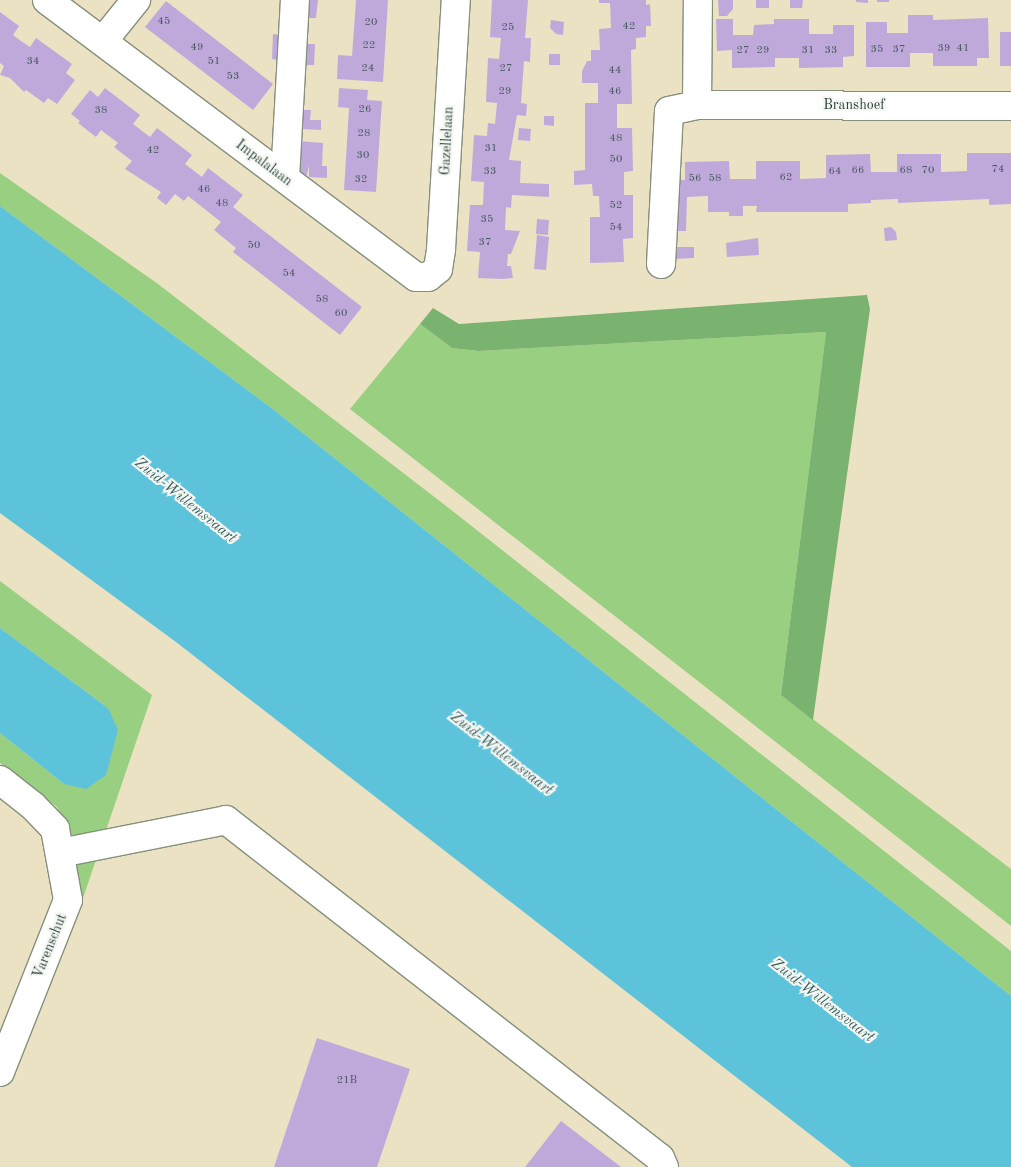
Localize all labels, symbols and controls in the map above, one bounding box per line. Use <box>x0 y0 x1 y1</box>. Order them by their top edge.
house number: 45 <box>158 15 170 29</box>
house number: 20 <box>365 16 377 30</box>
house number: 42 <box>623 20 635 34</box>
house number: 25 <box>502 21 514 35</box>
house number: 22 <box>363 39 375 53</box>
house number: 49 <box>191 41 203 55</box>
house number: 39 <box>938 42 950 56</box>
house number: 41 <box>957 42 969 56</box>
house number: 35 <box>871 43 883 57</box>
house number: 37 <box>893 43 905 57</box>
house number: 27 <box>737 44 749 58</box>
house number: 29 <box>757 44 769 58</box>
house number: 31 <box>802 44 814 58</box>
house number: 33 <box>825 44 837 58</box>
house number: 34 <box>27 55 39 69</box>
house number: 51 <box>208 55 220 69</box>
house number: 24 <box>362 62 374 76</box>
house number: 27 <box>500 62 512 76</box>
house number: 44 <box>609 64 621 78</box>
house number: 53 <box>227 70 239 84</box>
house number: 29 <box>499 85 511 99</box>
house number: 46 <box>609 85 621 99</box>
street label: Branshoef <box>823 97 885 113</box>
house number: 26 <box>359 103 371 117</box>
house number: 38 <box>95 104 107 118</box>
street label: Gazellelaan <box>437 106 457 176</box>
house number: 28 <box>358 127 370 141</box>
house number: 48 <box>610 132 622 146</box>
street label: Impalalaan <box>232 136 296 190</box>
house number: 31 <box>485 142 497 156</box>
house number: 42 <box>147 144 159 158</box>
house number: 30 <box>357 149 369 163</box>
house number: 50 <box>610 153 622 167</box>
house number: 74 <box>992 163 1004 177</box>
house number: 66 <box>852 164 864 178</box>
house number: 68 <box>900 164 912 178</box>
house number: 70 <box>922 164 934 178</box>
house number: 33 <box>484 165 496 179</box>
house number: 64 <box>829 165 841 179</box>
house number: 62 <box>780 171 792 185</box>
house number: 56 <box>689 172 701 186</box>
house number: 58 <box>709 172 721 186</box>
house number: 32 <box>355 173 367 187</box>
house number: 46 <box>198 183 210 197</box>
house number: 48 <box>216 197 228 211</box>
house number: 52 <box>610 199 622 213</box>
house number: 35 <box>481 213 493 227</box>
house number: 54 <box>610 221 622 235</box>
house number: 37 <box>479 236 491 250</box>
house number: 50 <box>248 239 260 253</box>
house number: 54 <box>283 267 295 281</box>
house number: 58 <box>316 293 328 307</box>
house number: 60 <box>335 307 347 321</box>
water label: Zuid-Willemsvaart <box>131 454 239 548</box>
water label: Zuid-Willemsvaart <box>446 708 556 800</box>
street label: Varenschut <box>29 911 71 981</box>
water label: Zuid-Willemsvaart <box>767 955 877 1047</box>
house number: 21B <box>337 1074 357 1088</box>

